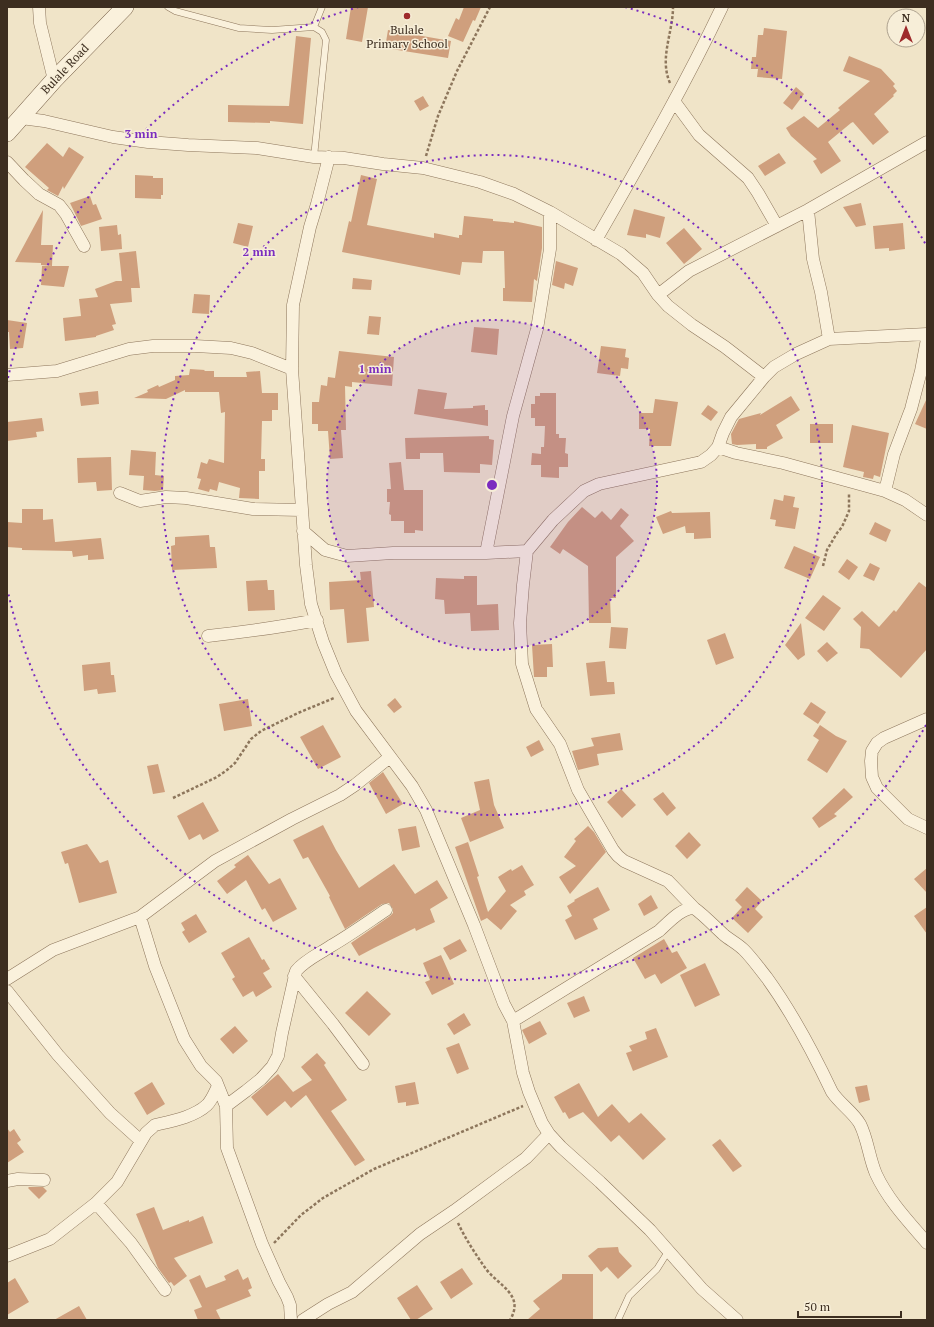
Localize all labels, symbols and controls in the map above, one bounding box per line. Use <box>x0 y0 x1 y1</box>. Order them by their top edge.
north arrow <box>886 8 926 48</box>
marker: Bulale Primary School <box>402 11 412 21</box>
text: N <box>902 11 911 25</box>
place label: Bulale Primary School <box>366 22 448 51</box>
street label: Bulale Road <box>38 40 92 97</box>
text: 3 min <box>125 126 158 141</box>
text: 2 min <box>243 244 276 259</box>
text: 1 min <box>359 361 392 376</box>
centre of rings <box>485 478 499 492</box>
scale bar <box>798 1293 901 1319</box>
text: 50 m <box>804 1299 831 1314</box>

